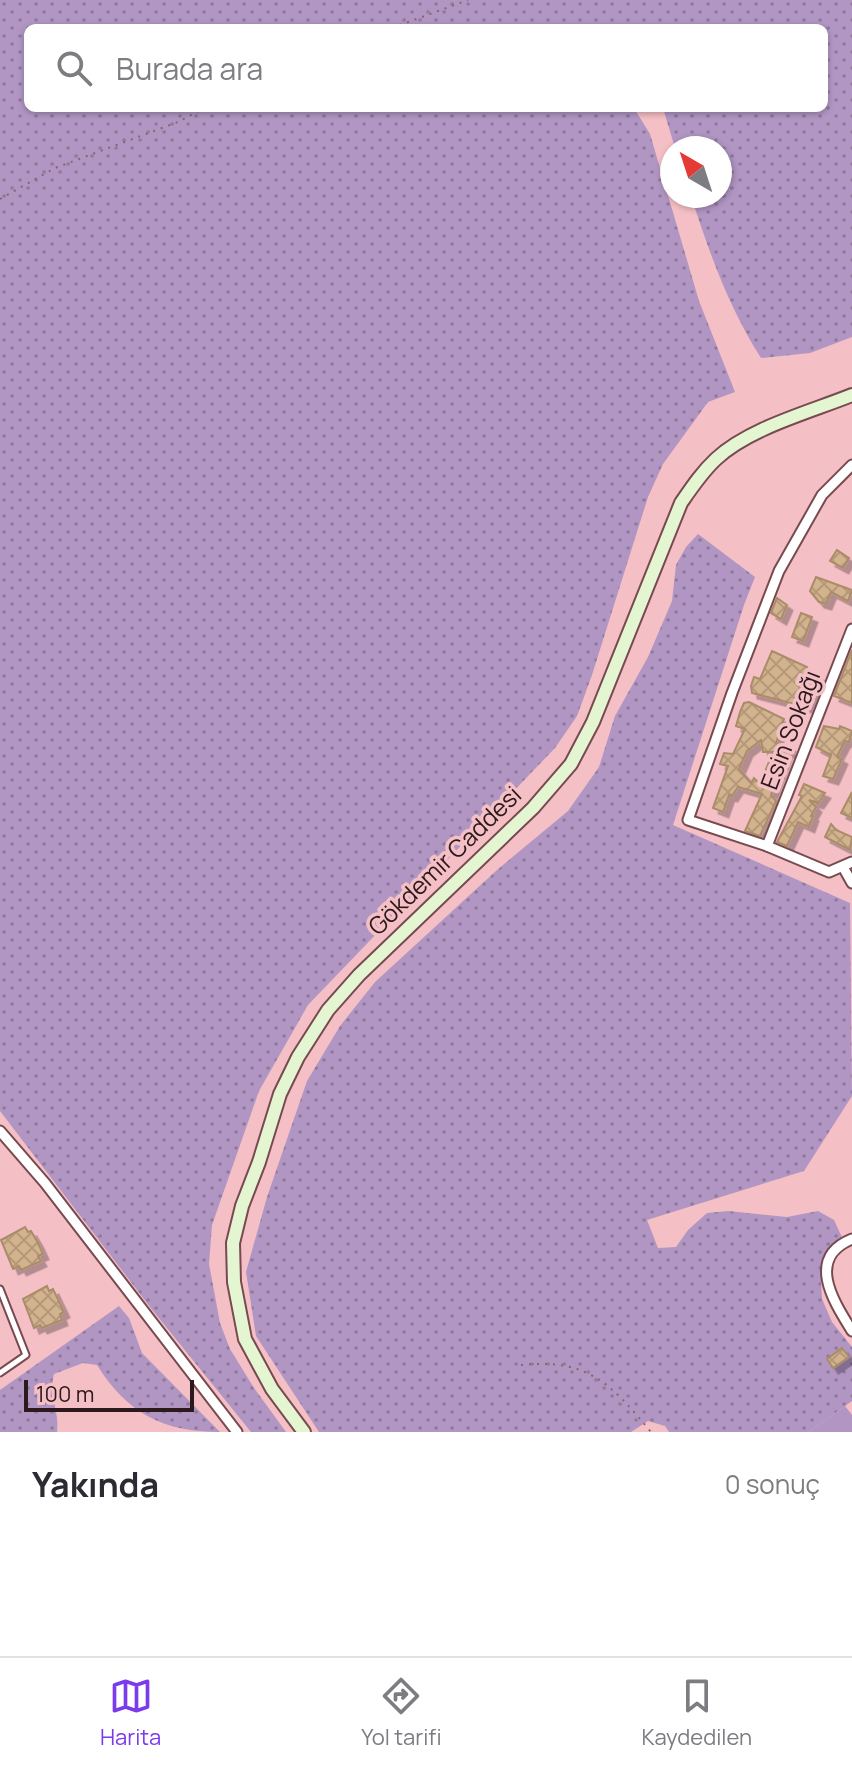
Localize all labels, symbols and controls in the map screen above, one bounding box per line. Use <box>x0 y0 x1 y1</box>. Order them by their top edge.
search box <box>24 24 828 112</box>
icon: search <box>52 46 96 90</box>
text: Burada ara <box>116 48 263 89</box>
north arrow <box>660 136 732 208</box>
street label: Esin Sokağı <box>752 665 827 794</box>
street label: Gökdemir Caddesi <box>360 778 528 942</box>
scale bar <box>24 1376 194 1412</box>
text: 100 m <box>36 1379 94 1409</box>
text: Yakında <box>32 1461 159 1507</box>
text: 0 sonuç <box>725 1466 820 1502</box>
tab: Harita <box>100 1674 161 1752</box>
tab: Yol tarifi <box>361 1674 442 1752</box>
tab: Kaydedilen <box>641 1674 752 1752</box>

